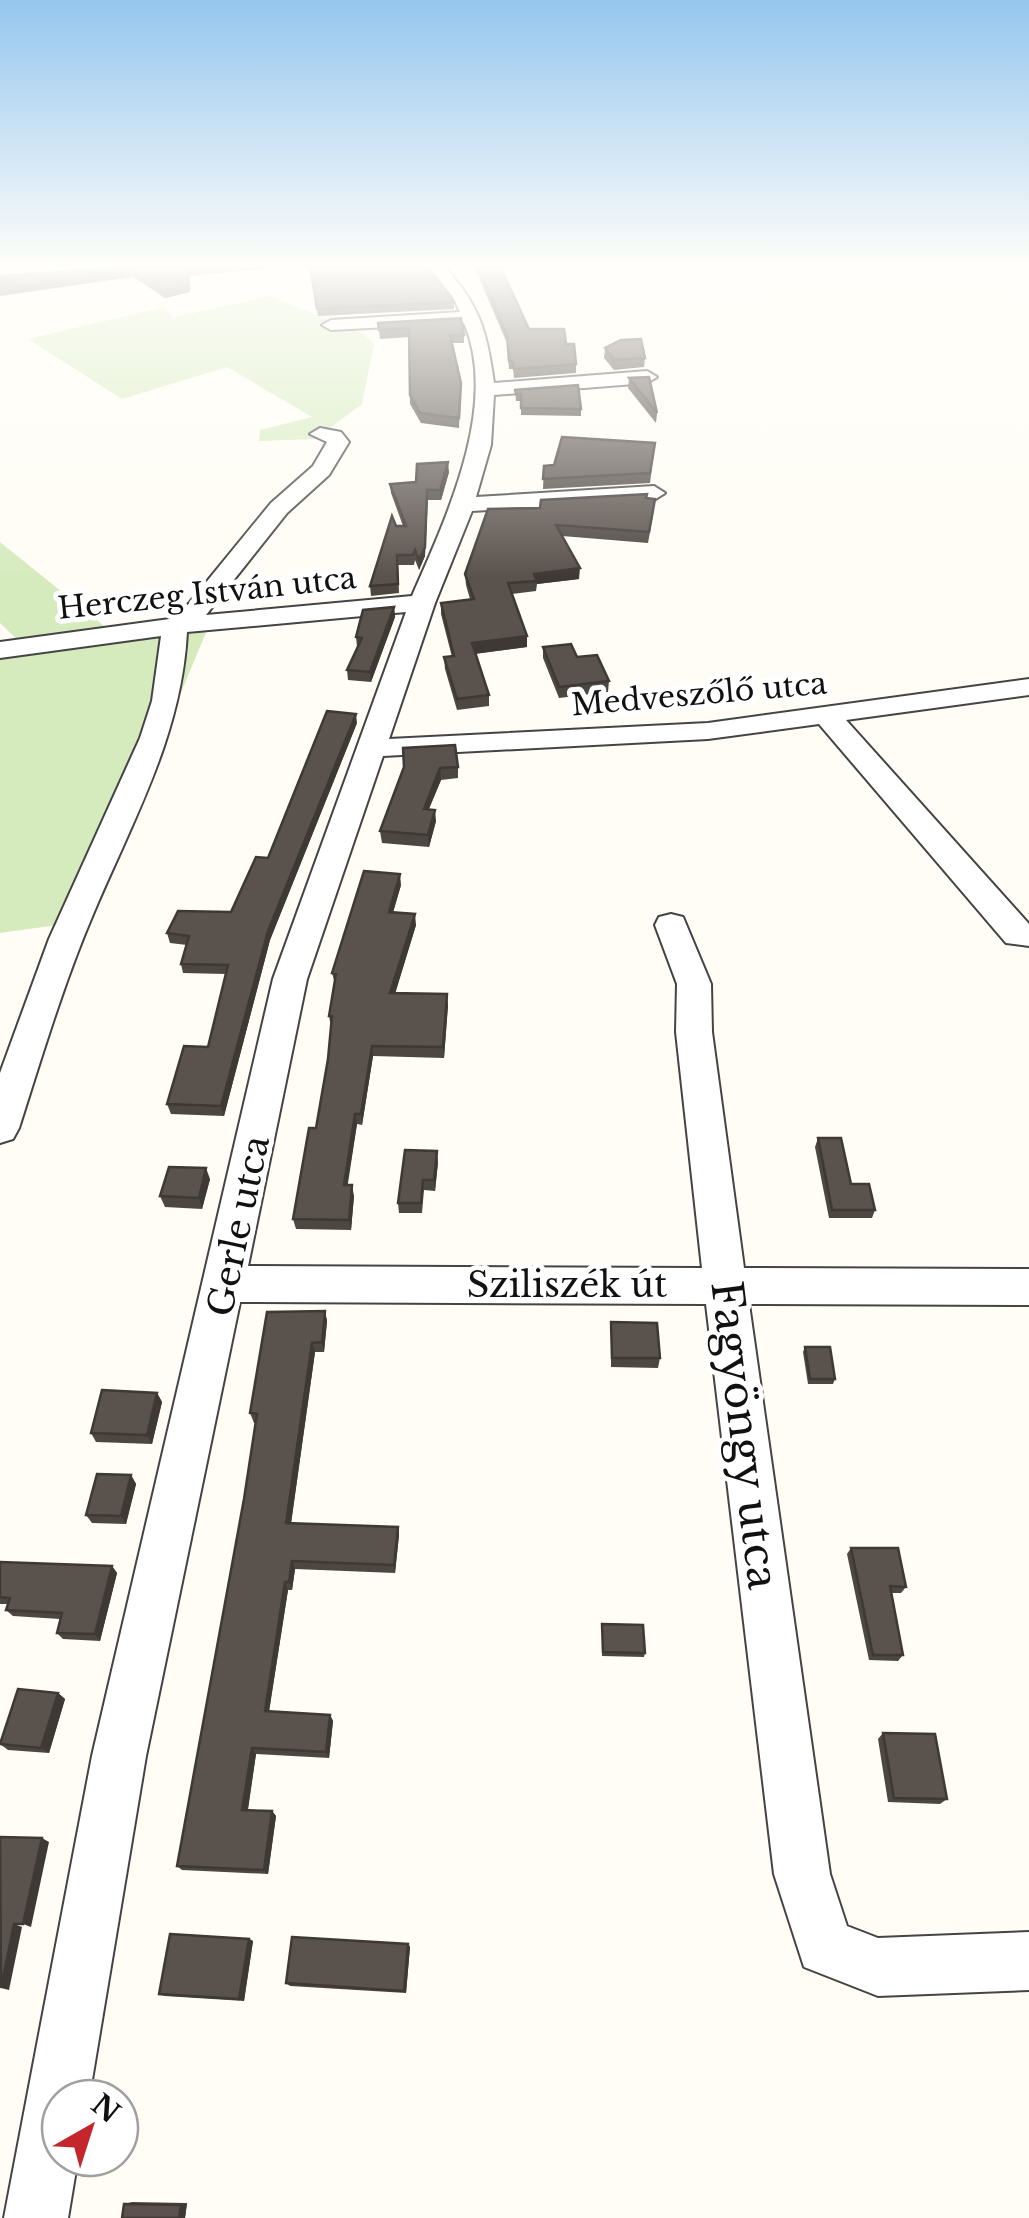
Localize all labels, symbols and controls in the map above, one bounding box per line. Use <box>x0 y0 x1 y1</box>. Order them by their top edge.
street label: Herczeg István utca <box>56 559 358 627</box>
street label: Medveszőlő utca <box>570 664 829 724</box>
street label: Gerle utca <box>198 1131 278 1320</box>
street label: Sziliszék út <box>467 1263 667 1306</box>
street label: Fagyöngy utca <box>700 1278 790 1593</box>
north arrow <box>40 2078 140 2178</box>
text: N <box>84 2087 127 2131</box>

